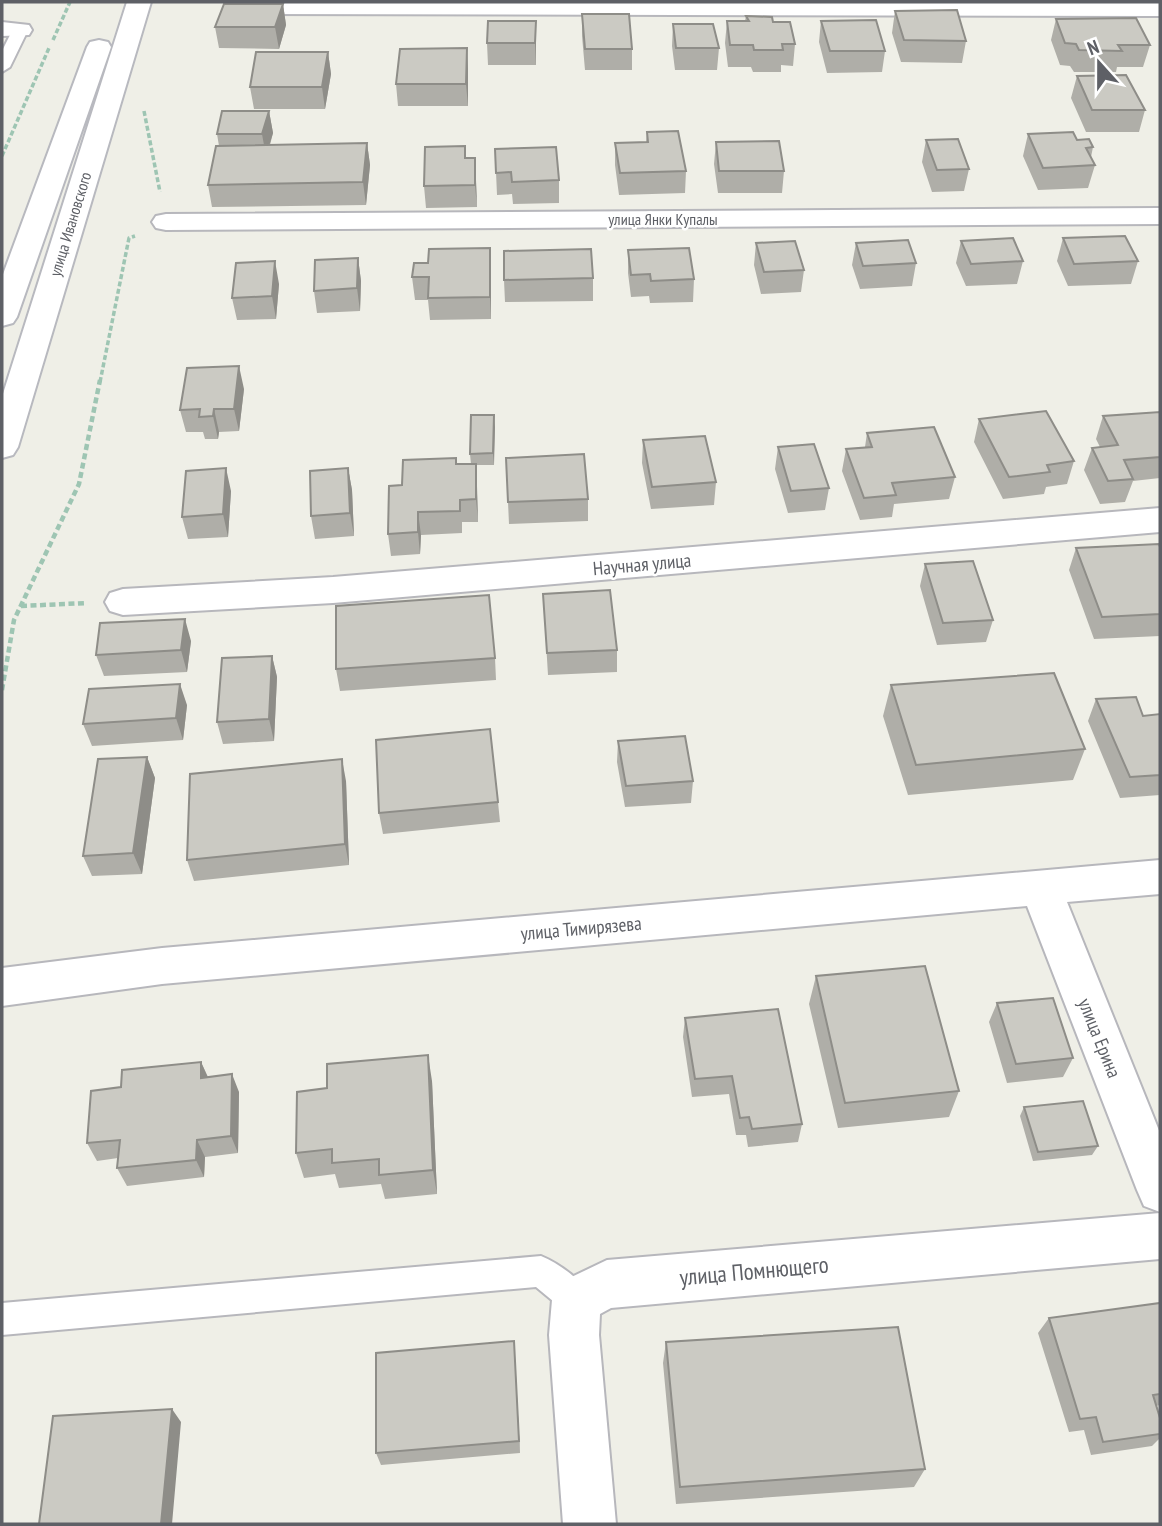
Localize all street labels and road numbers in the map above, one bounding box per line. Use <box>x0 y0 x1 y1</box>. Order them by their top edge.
street label: улица Ивановского <box>45 169 95 279</box>
street label: улица Янки Купалы <box>608 209 718 229</box>
street label: Научная улица <box>592 548 692 580</box>
street label: улица Тимирязева <box>520 911 642 945</box>
street label: улица Ерина <box>1073 995 1127 1081</box>
street label: улица Помнющего <box>678 1250 830 1291</box>

